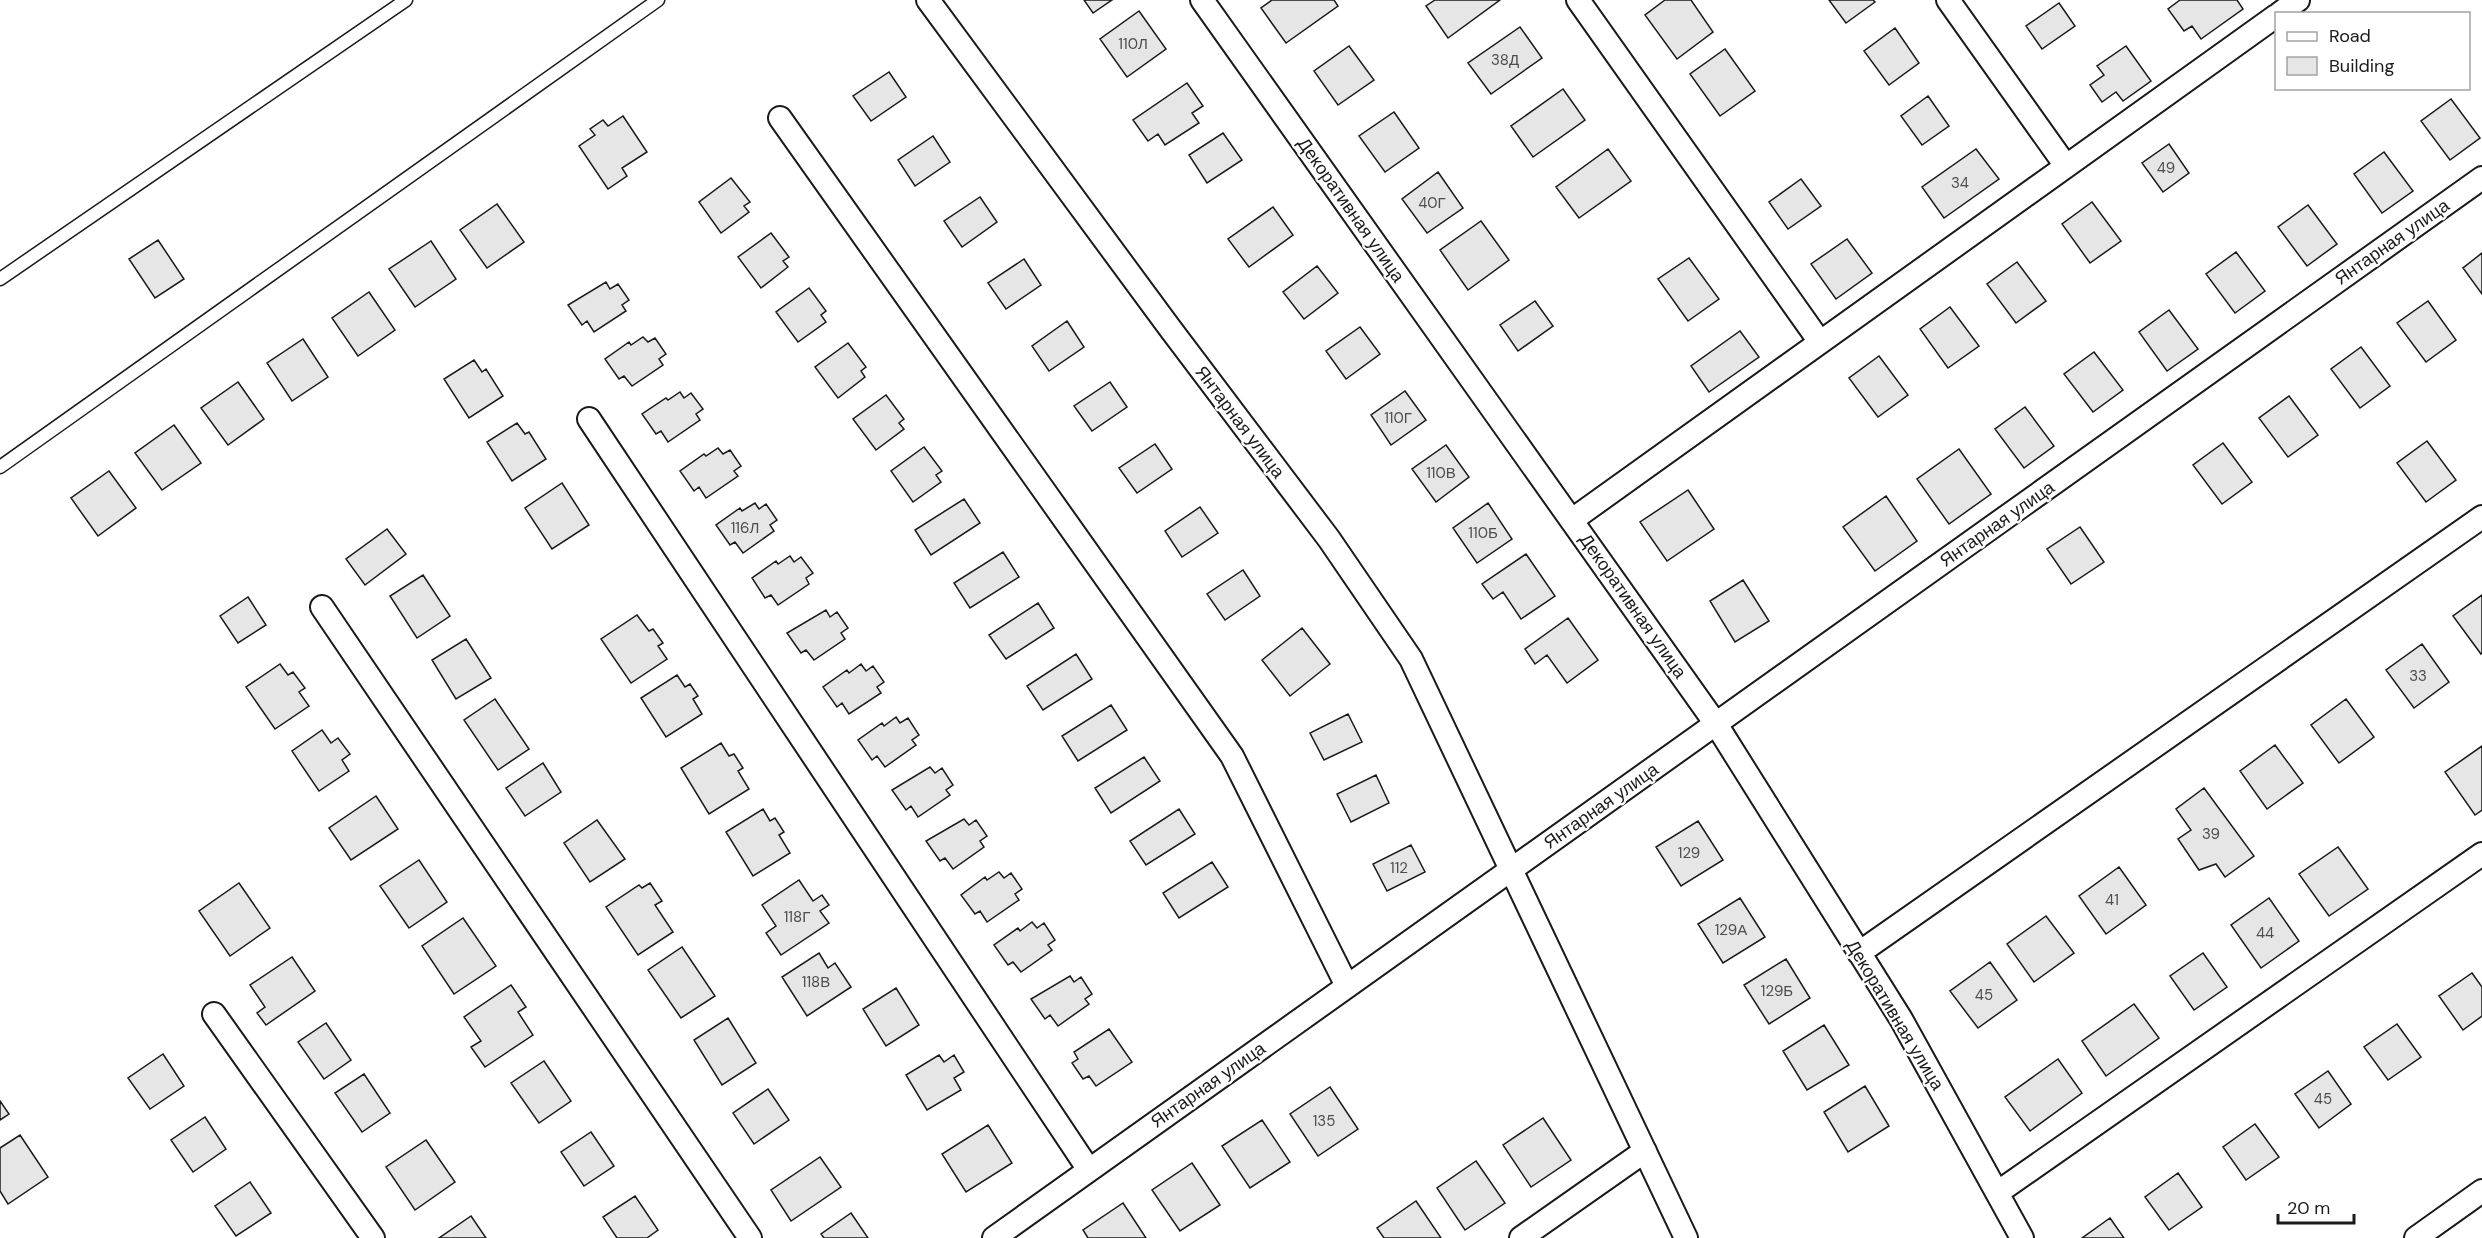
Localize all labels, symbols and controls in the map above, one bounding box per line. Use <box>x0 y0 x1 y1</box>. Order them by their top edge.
legend <box>2275 12 2470 90</box>
text: Road <box>2329 24 2371 48</box>
house number: 110Л <box>1118 34 1148 54</box>
house number: 38Д <box>1491 50 1519 70</box>
text: Building <box>2329 54 2394 78</box>
street label: Декоративная улица <box>1292 133 1411 288</box>
house number: 49 <box>2157 158 2175 178</box>
house number: 34 <box>1951 173 1969 193</box>
house number: 40Г <box>1418 193 1446 213</box>
street label: Янтарная улица <box>2330 193 2455 291</box>
street label: Янтарная улица <box>1190 361 1291 484</box>
house number: 110Г <box>1384 408 1412 428</box>
house number: 110В <box>1426 463 1456 483</box>
street label: Янтарная улица <box>1935 475 2060 573</box>
house number: 116Л <box>731 518 759 538</box>
house number: 110Б <box>1468 523 1498 543</box>
street label: Декоративная улица <box>1574 529 1693 684</box>
house number: 33 <box>2409 666 2427 686</box>
street label: Янтарная улица <box>1539 757 1664 855</box>
house number: 39 <box>2202 824 2220 844</box>
house number: 129 <box>1678 843 1700 863</box>
house number: 112 <box>1390 858 1408 878</box>
house number: 41 <box>2105 890 2119 910</box>
house number: 118Г <box>784 907 810 927</box>
house number: 129А <box>1715 920 1747 940</box>
house number: 44 <box>2256 923 2274 943</box>
street label: Декоративная улица <box>1840 935 1950 1096</box>
house number: 118В <box>802 972 830 992</box>
house number: 129Б <box>1761 981 1793 1001</box>
house number: 45 <box>1975 985 1993 1005</box>
street label: Янтарная улица <box>1146 1036 1271 1134</box>
house number: 45 <box>2314 1089 2332 1109</box>
house number: 135 <box>1313 1111 1335 1131</box>
scale bar <box>2278 1187 2354 1225</box>
text: 20 m <box>2287 1196 2330 1220</box>

